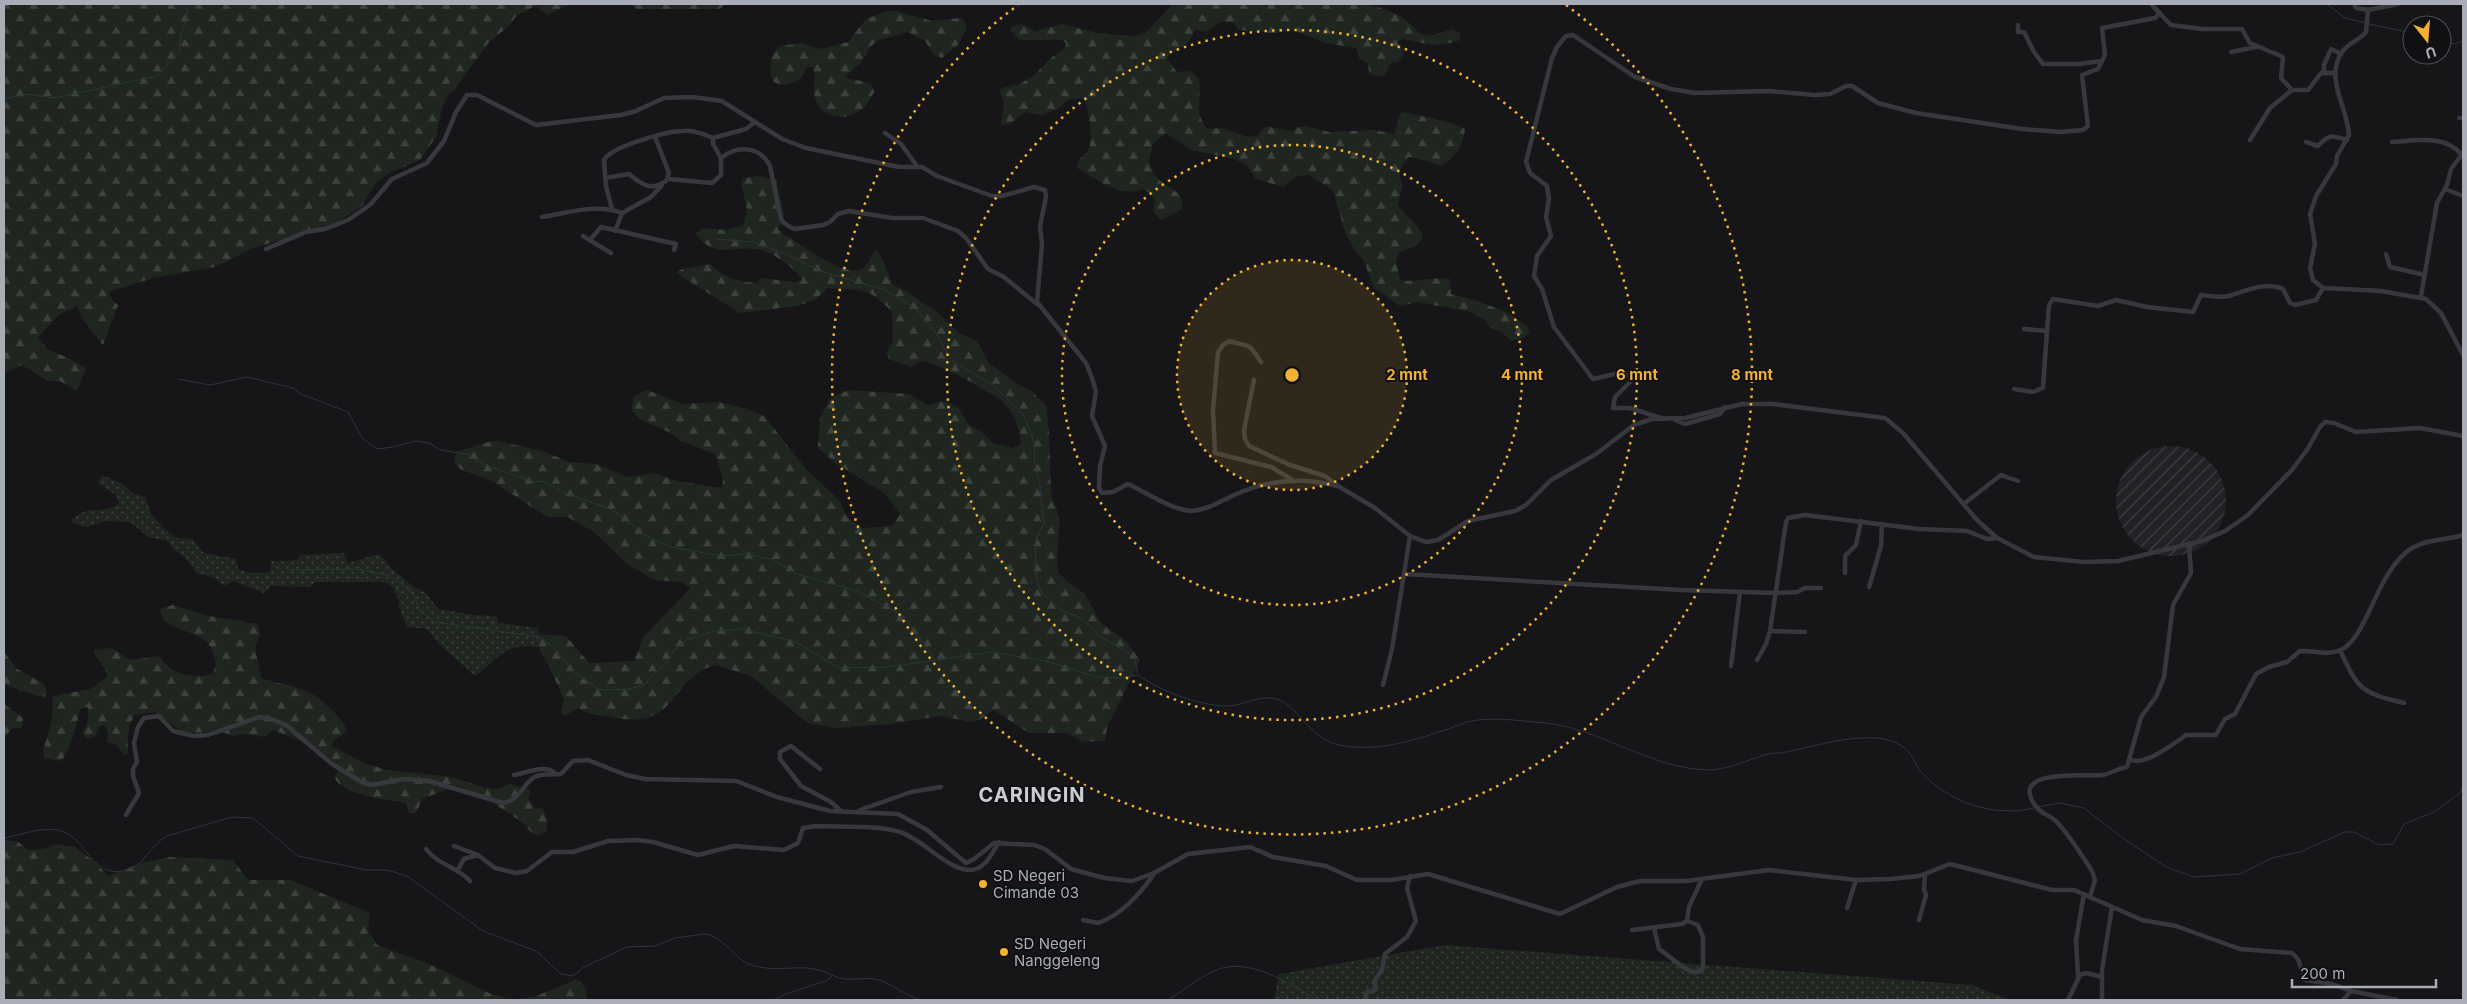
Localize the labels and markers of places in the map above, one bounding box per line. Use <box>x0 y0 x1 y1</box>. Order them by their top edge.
centre of rings <box>1283 366 1301 384</box>
place label: SD Negeri Cimande 03 <box>993 866 1079 902</box>
marker: SD Negeri Cimande 03 <box>977 878 989 890</box>
place label: SD Negeri Nanggeleng <box>1014 934 1100 970</box>
marker: SD Negeri Nanggeleng <box>998 946 1010 958</box>

